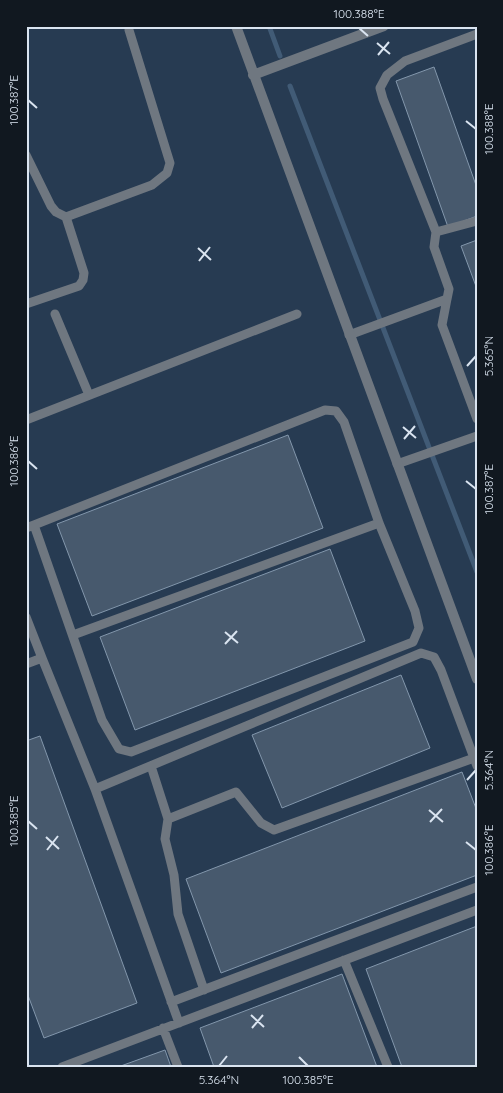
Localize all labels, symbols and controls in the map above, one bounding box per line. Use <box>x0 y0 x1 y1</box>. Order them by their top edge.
text: 100.388°E <box>334 6 385 21</box>
text: 100.387°E <box>6 75 21 125</box>
text: 100.388°E <box>481 103 496 154</box>
text: 5.365°N <box>481 336 496 376</box>
text: 100.386°E <box>6 435 21 486</box>
text: 100.387°E <box>481 464 496 514</box>
text: 5.364°N <box>481 750 496 790</box>
text: 100.385°E <box>6 795 21 847</box>
text: 100.386°E <box>481 824 496 875</box>
text: 5.364°N <box>199 1072 239 1087</box>
text: 100.385°E <box>282 1072 334 1087</box>

